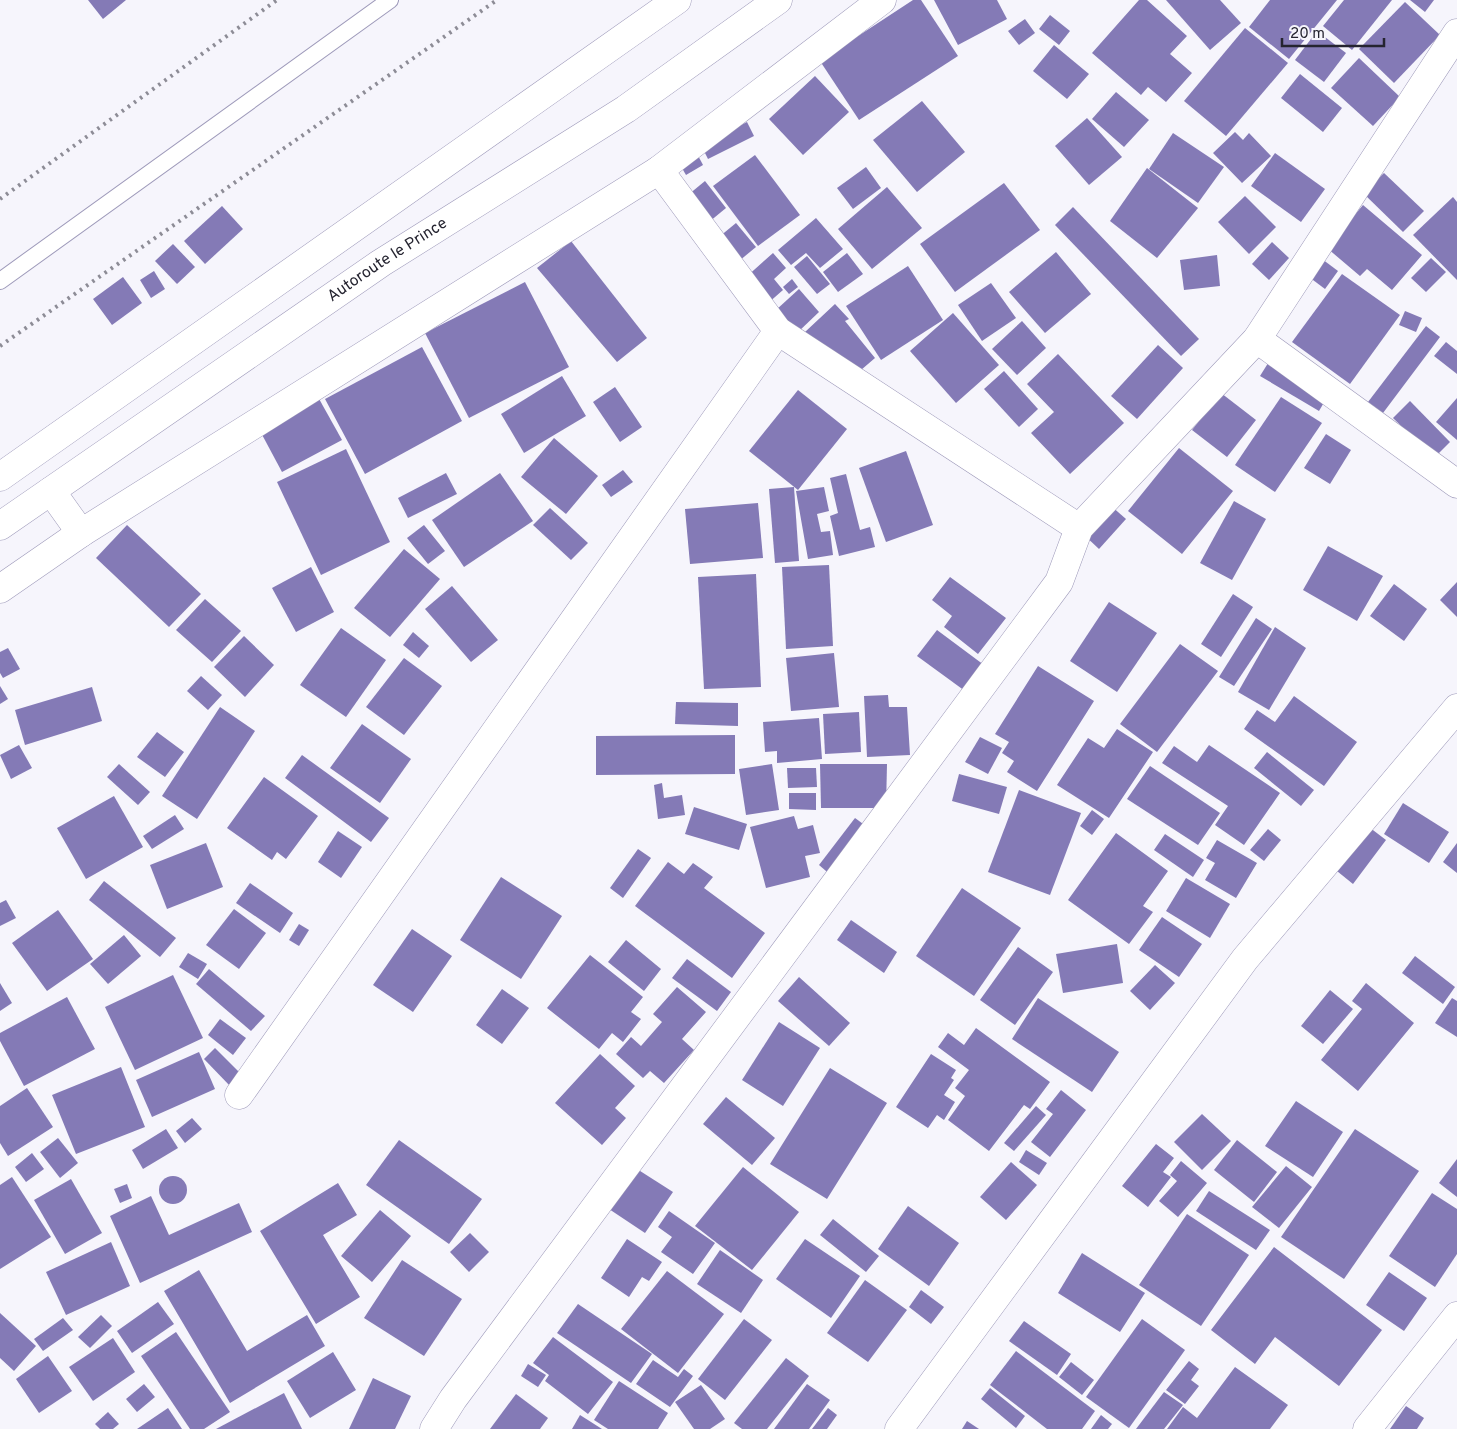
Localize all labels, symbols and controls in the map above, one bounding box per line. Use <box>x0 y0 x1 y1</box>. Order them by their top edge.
scale bar <box>1282 15 1384 47</box>
text: 20 m <box>1290 25 1325 44</box>
street label: Autoroute le Prince <box>324 214 451 307</box>

